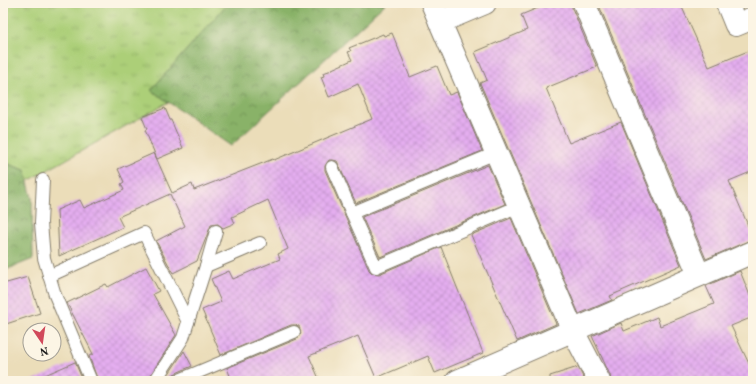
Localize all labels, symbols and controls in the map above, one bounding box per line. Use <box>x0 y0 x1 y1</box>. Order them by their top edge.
north arrow <box>22 322 62 362</box>
text: N <box>38 342 49 358</box>

